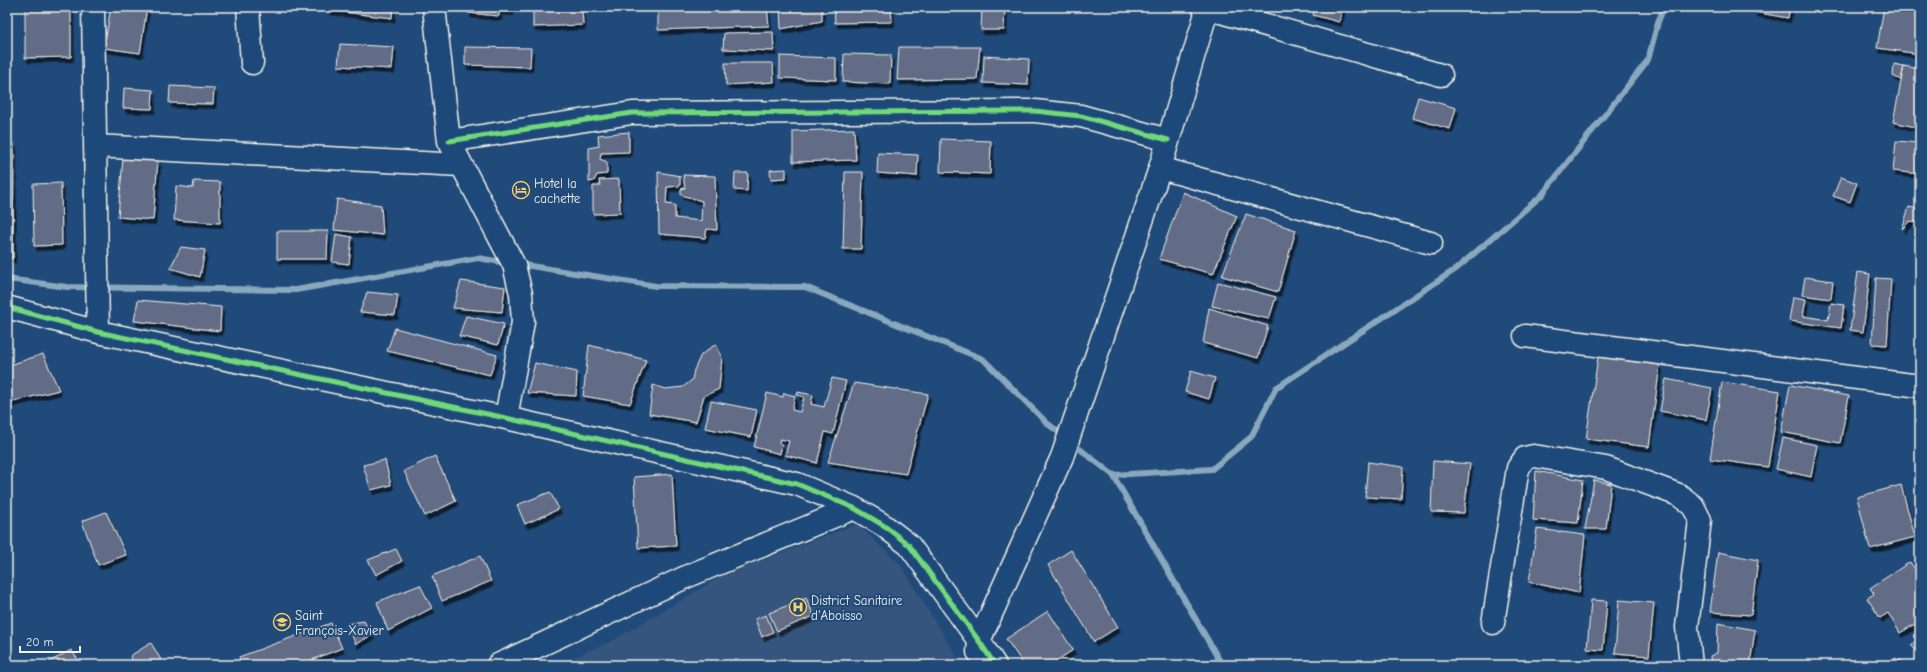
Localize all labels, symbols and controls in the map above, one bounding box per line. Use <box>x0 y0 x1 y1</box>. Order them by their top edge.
place label: Hotel la cachette <box>534 176 581 206</box>
hotel icon: Hotel la cachette <box>511 180 531 200</box>
place label: District Sanitaire d'Aboisso <box>811 593 903 623</box>
hospital icon: District Sanitaire d'Aboisso <box>788 597 808 617</box>
place label: Saint François-Xavier <box>295 608 385 638</box>
school or university icon: Saint François-Xavier <box>272 612 292 632</box>
scale bar <box>20 628 80 654</box>
text: 20 m <box>26 635 54 649</box>

